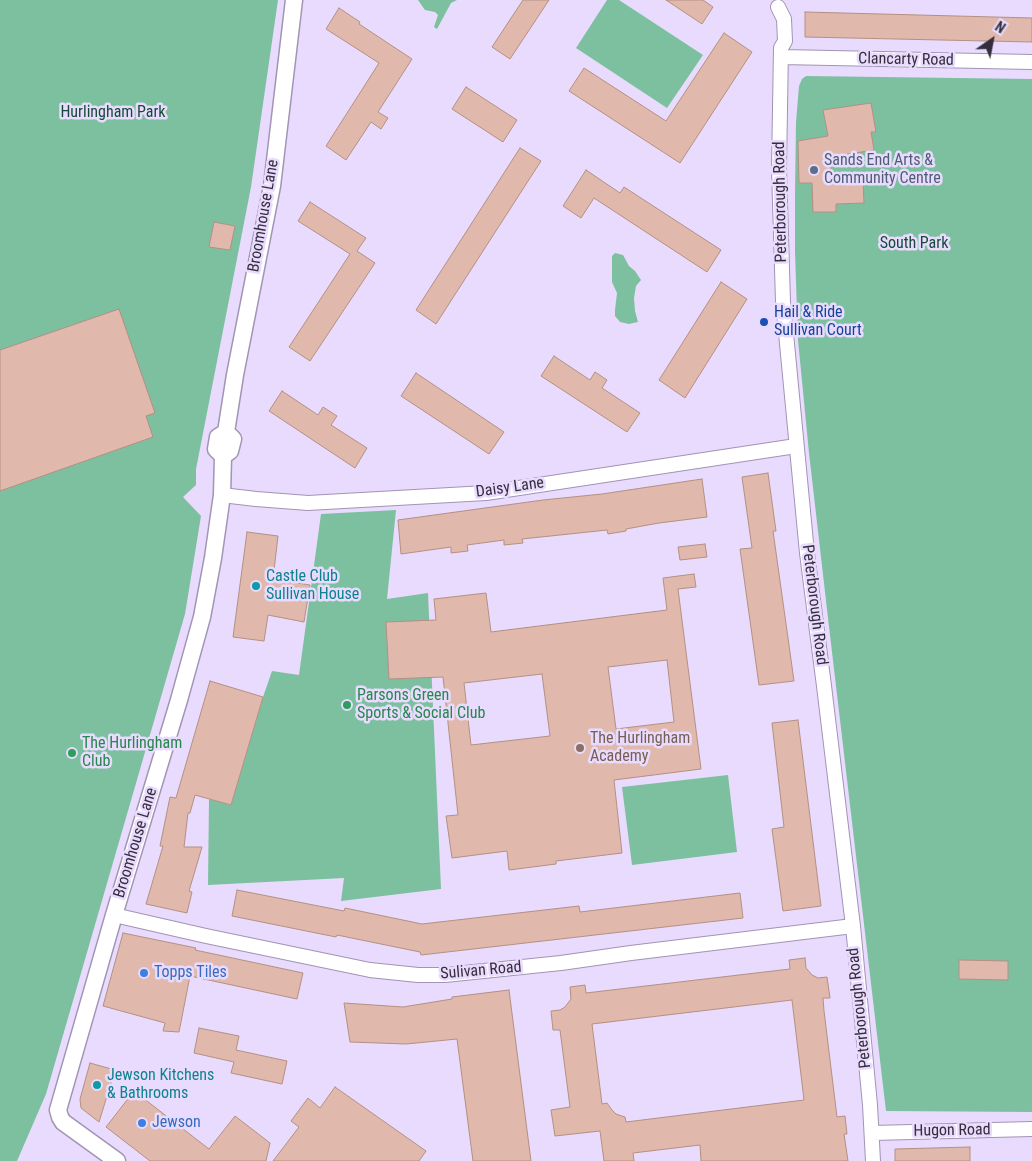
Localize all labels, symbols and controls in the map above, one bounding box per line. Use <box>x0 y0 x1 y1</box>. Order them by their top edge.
north arrow <box>967 15 1017 65</box>
text: N <box>992 18 1008 36</box>
street label: Clancarty Road <box>858 50 954 70</box>
park label: Hurlingham Park <box>60 103 166 123</box>
street label: Peterborough Road <box>770 141 792 263</box>
place label: Sands End Arts & Community Centre <box>824 151 941 189</box>
street label: Broomhouse Lane <box>245 158 283 274</box>
marker: Sands End Arts & Community Centre <box>808 164 820 176</box>
park label: South Park <box>880 234 948 254</box>
place label: Hail & Ride Sullivan Court <box>774 303 862 341</box>
marker: Hail & Ride Sullivan Court <box>758 316 770 328</box>
street label: Daisy Lane <box>475 474 545 502</box>
street label: Peterborough Road <box>797 544 831 666</box>
place label: Castle Club Sullivan House <box>266 567 359 605</box>
marker: Castle Club Sullivan House <box>250 580 262 592</box>
place label: Parsons Green Sports & Social Club <box>357 686 485 724</box>
marker: Parsons Green Sports & Social Club <box>341 699 353 711</box>
place label: The Hurlingham Academy <box>590 729 690 767</box>
place label: The Hurlingham Club <box>82 734 182 772</box>
marker: The Hurlingham Academy <box>574 742 586 754</box>
marker: The Hurlingham Club <box>66 747 78 759</box>
street label: Broomhouse Lane <box>110 786 162 900</box>
street label: Peterborough Road <box>844 947 876 1069</box>
street label: Sulivan Road <box>440 958 522 984</box>
place label: Topps Tiles <box>154 963 227 983</box>
marker: Topps Tiles <box>138 967 150 979</box>
place label: Jewson Kitchens & Bathrooms <box>107 1066 214 1104</box>
marker: Jewson Kitchens & Bathrooms <box>91 1079 103 1091</box>
place label: Jewson <box>152 1113 201 1133</box>
marker: Jewson <box>136 1117 148 1129</box>
street label: Hugon Road <box>913 1121 991 1141</box>

